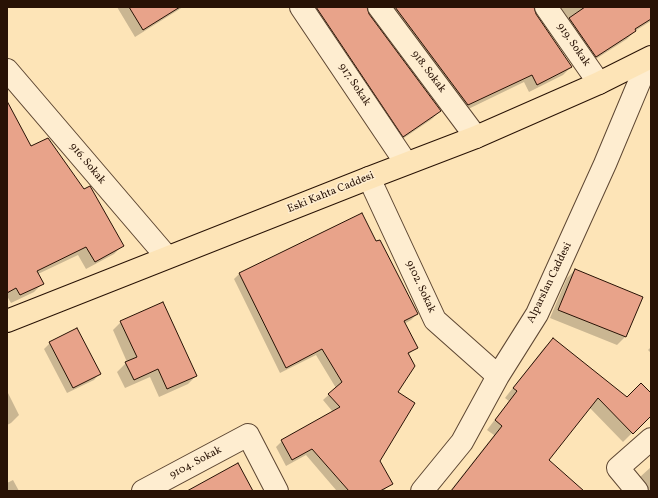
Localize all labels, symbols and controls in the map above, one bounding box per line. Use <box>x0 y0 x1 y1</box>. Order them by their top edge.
street label: 919. Sokak <box>553 21 593 69</box>
street label: 918. Sokak <box>408 48 448 96</box>
street label: 917. Sokak <box>335 61 373 109</box>
street label: 916. Sokak <box>66 141 108 187</box>
street label: Eski Kahta Caddesi <box>286 170 376 216</box>
street label: Alparslan Caddesi <box>525 241 575 325</box>
street label: 9102. Sokak <box>402 259 438 315</box>
street label: 9104. Sokak <box>168 444 224 482</box>

